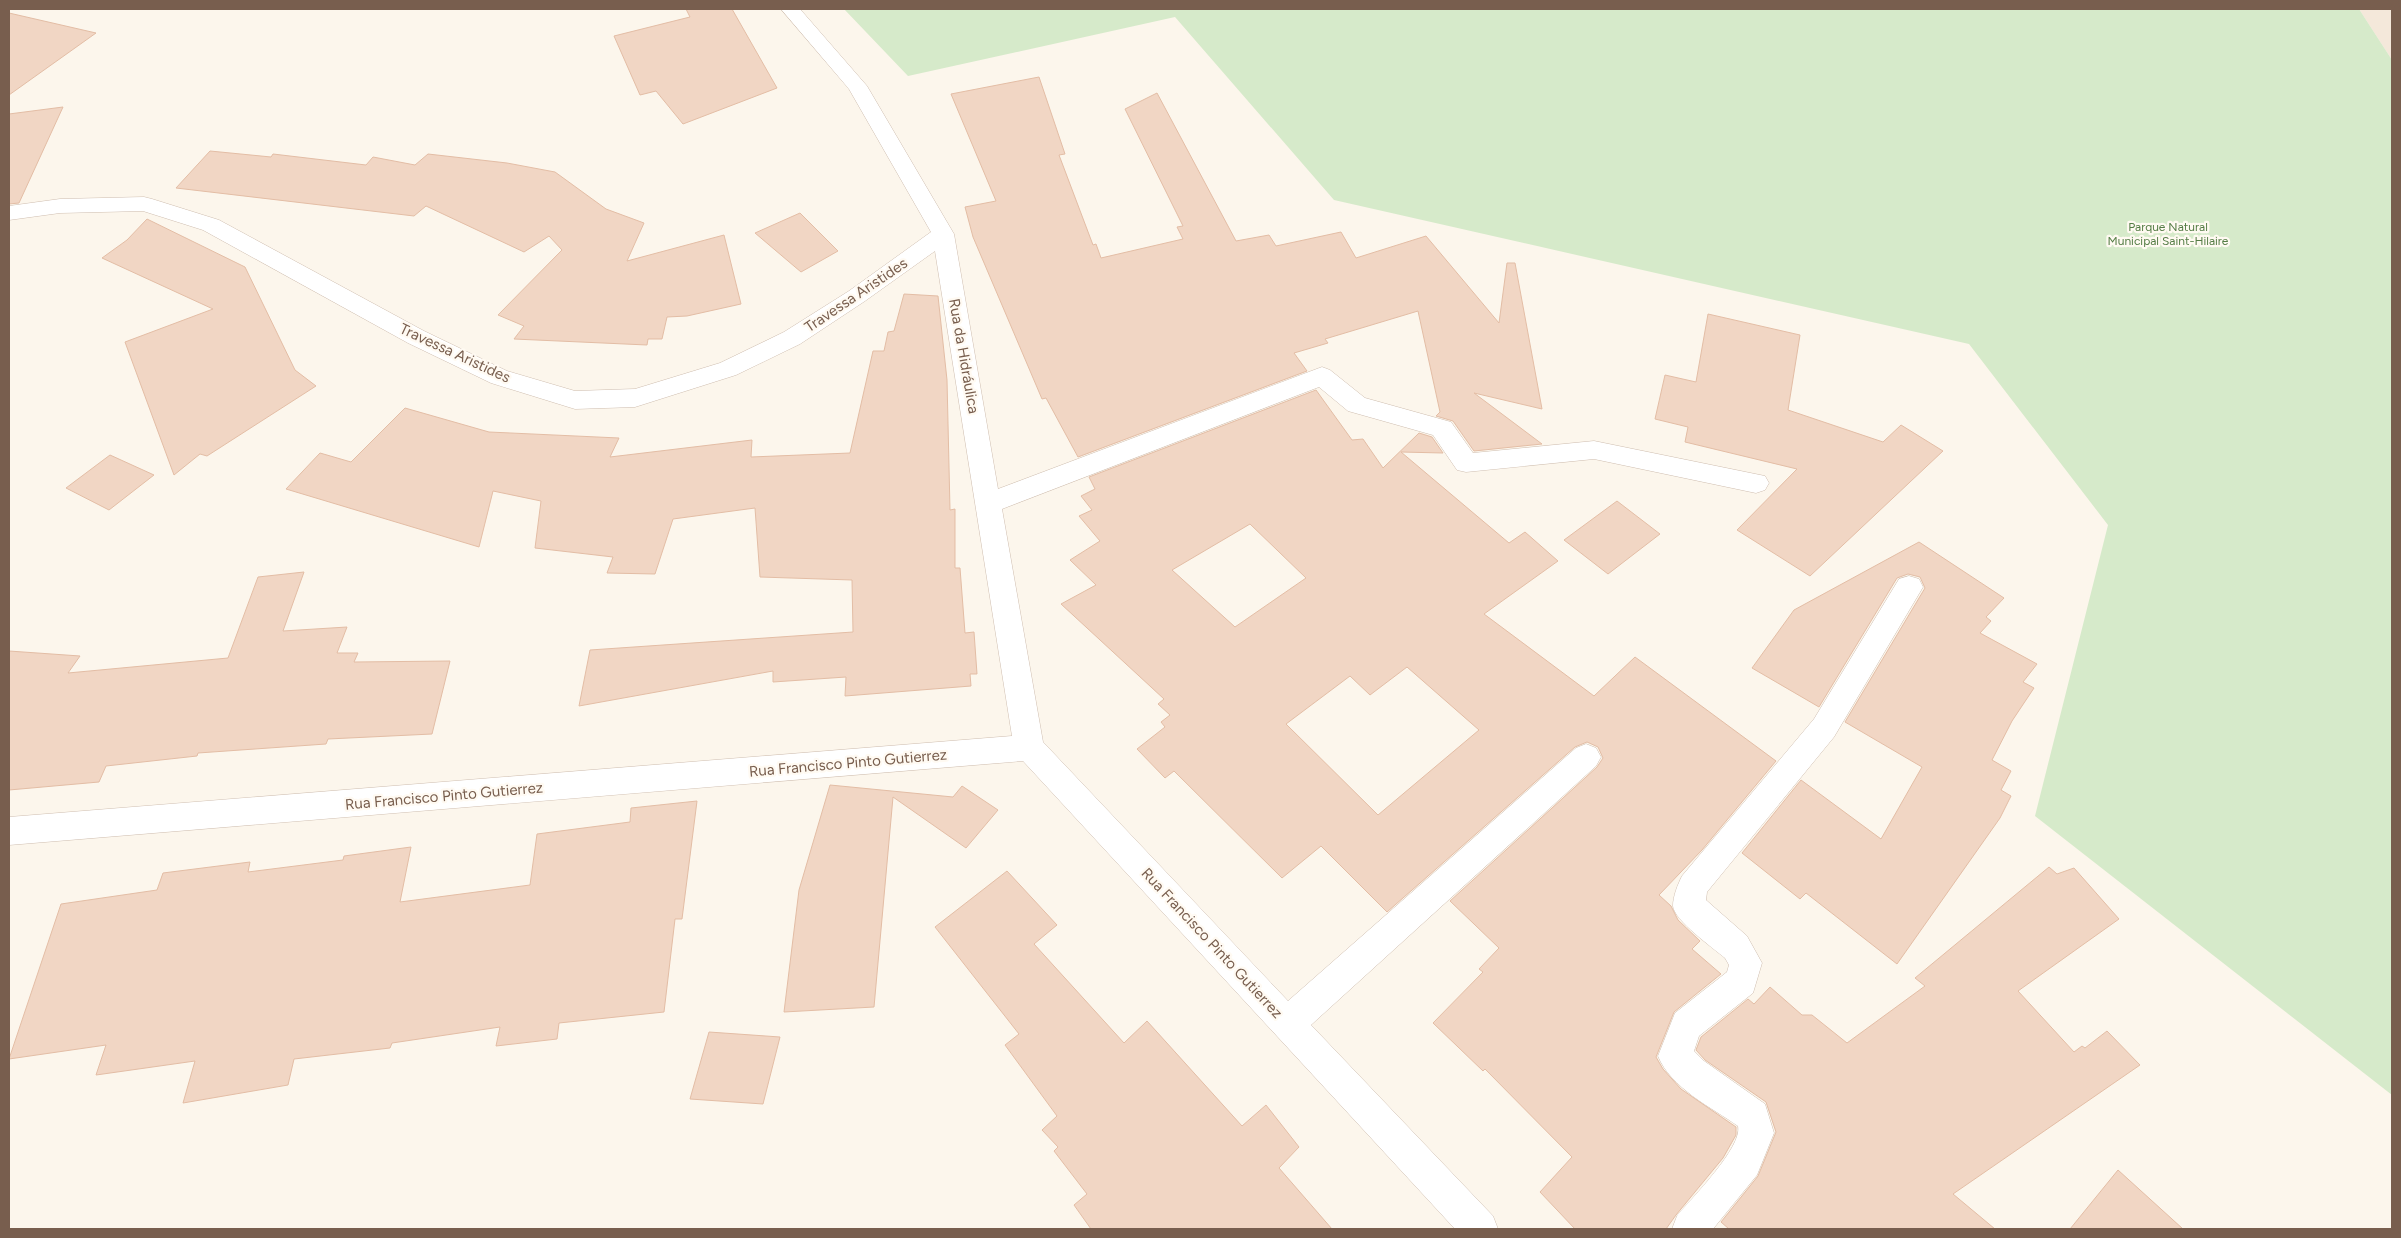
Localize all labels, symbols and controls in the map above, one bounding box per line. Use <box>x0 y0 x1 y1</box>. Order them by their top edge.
park label: Parque Natural Municipal Saint-Hilaire <box>2108 220 2229 248</box>
street label: Travessa Aristides <box>801 254 911 336</box>
street label: Rua da Hidráulica <box>945 297 983 415</box>
street label: Travessa Aristides <box>397 319 513 387</box>
street label: Rua Francisco Pinto Gutierrez <box>748 745 948 781</box>
street label: Rua Francisco Pinto Gutierrez <box>344 778 544 814</box>
street label: Rua Francisco Pinto Gutierrez <box>1138 864 1286 1022</box>

